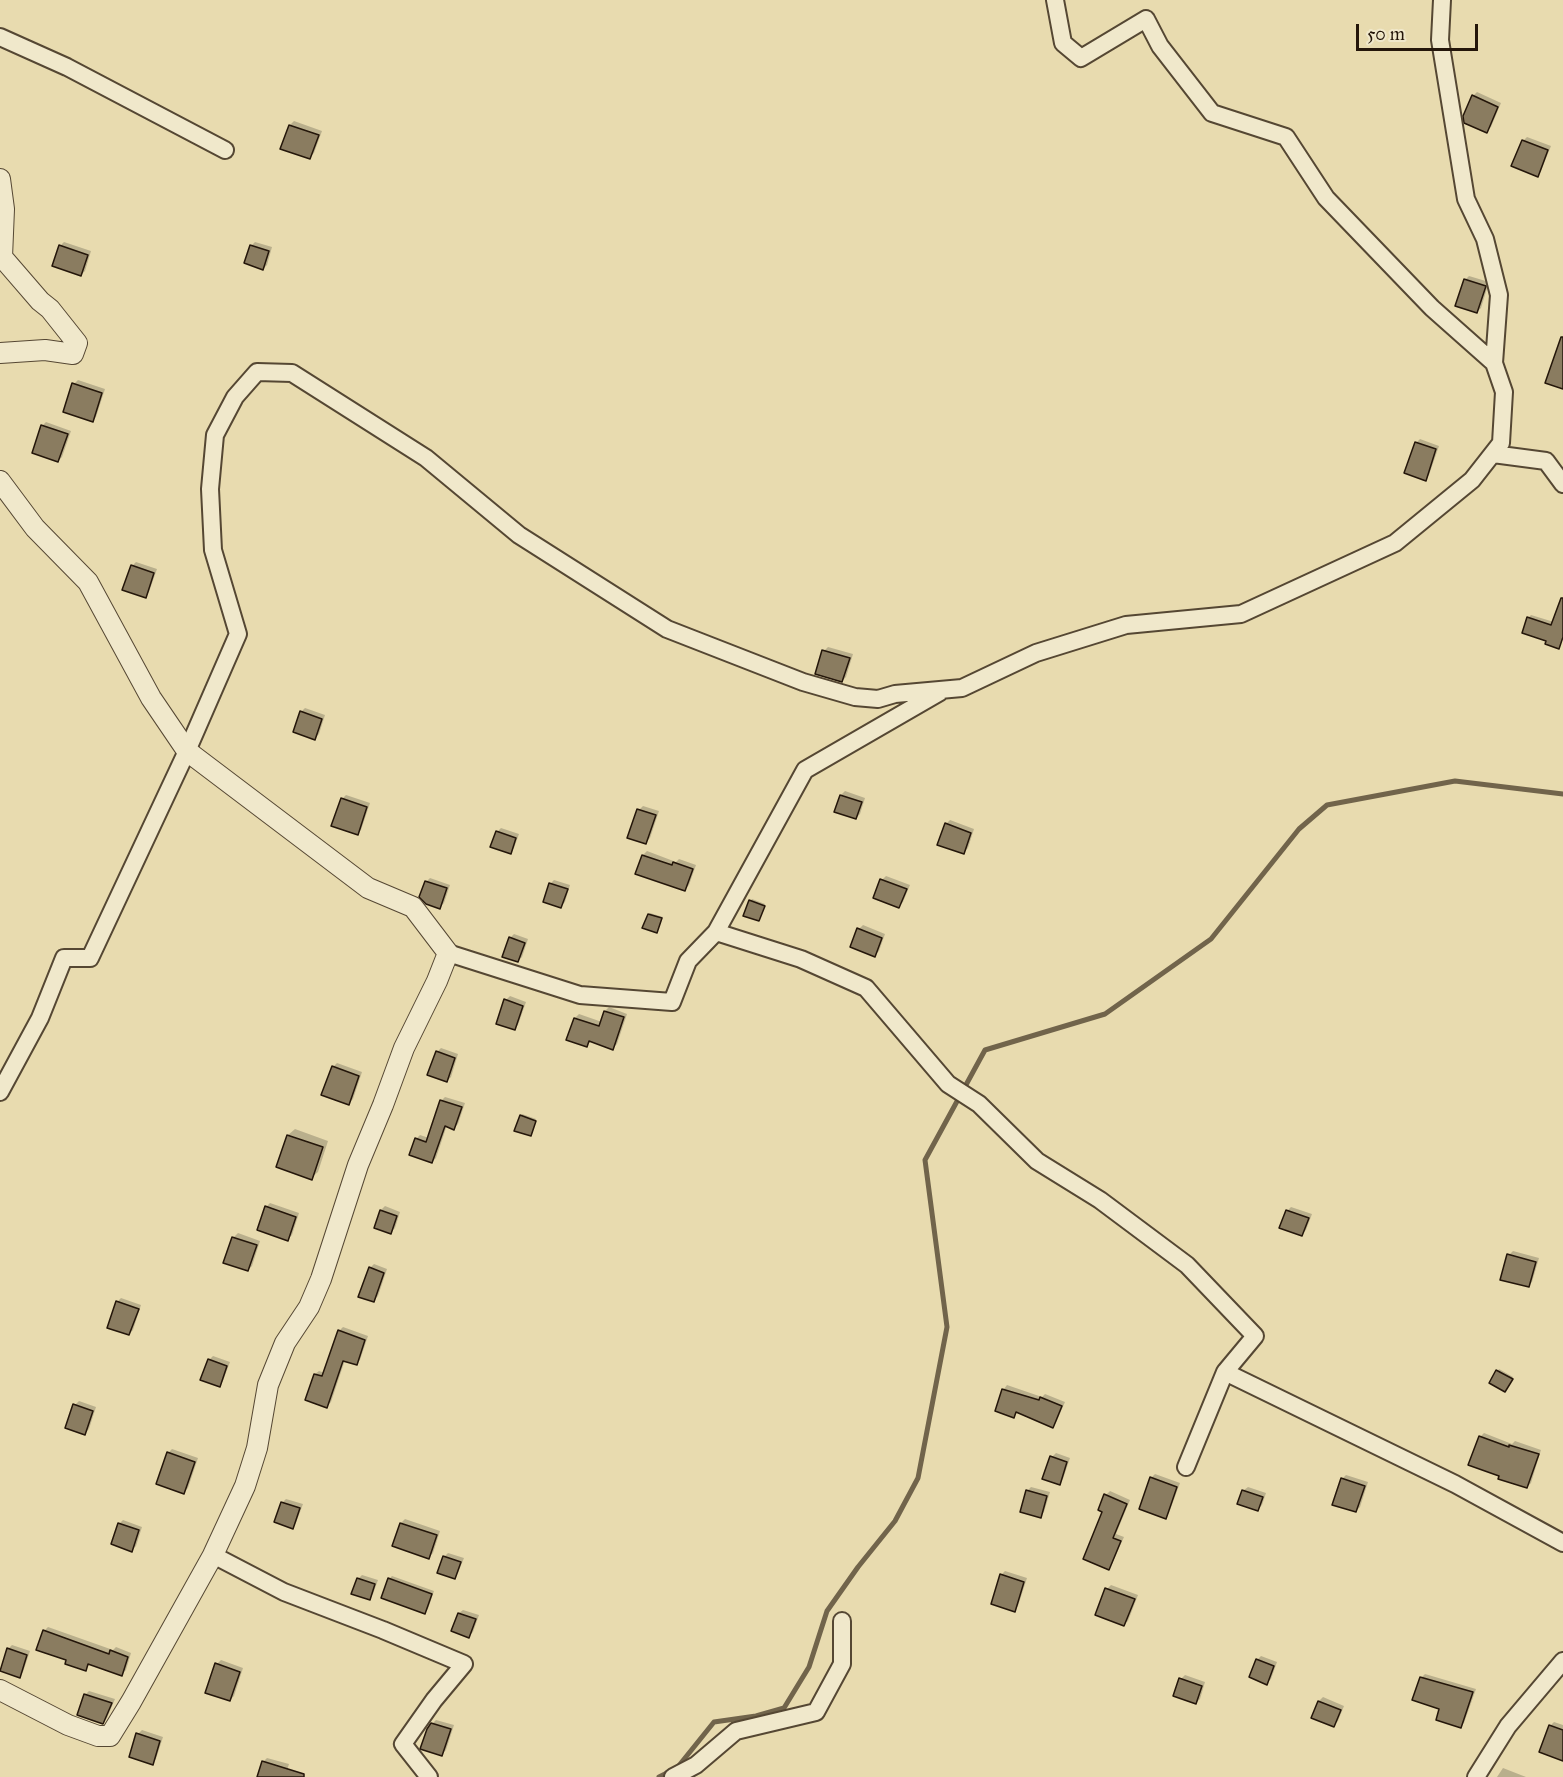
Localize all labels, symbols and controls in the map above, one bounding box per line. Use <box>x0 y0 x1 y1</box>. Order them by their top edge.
scale bar <box>1359 12 1480 50</box>
text: 50 m <box>1367 23 1405 45</box>

